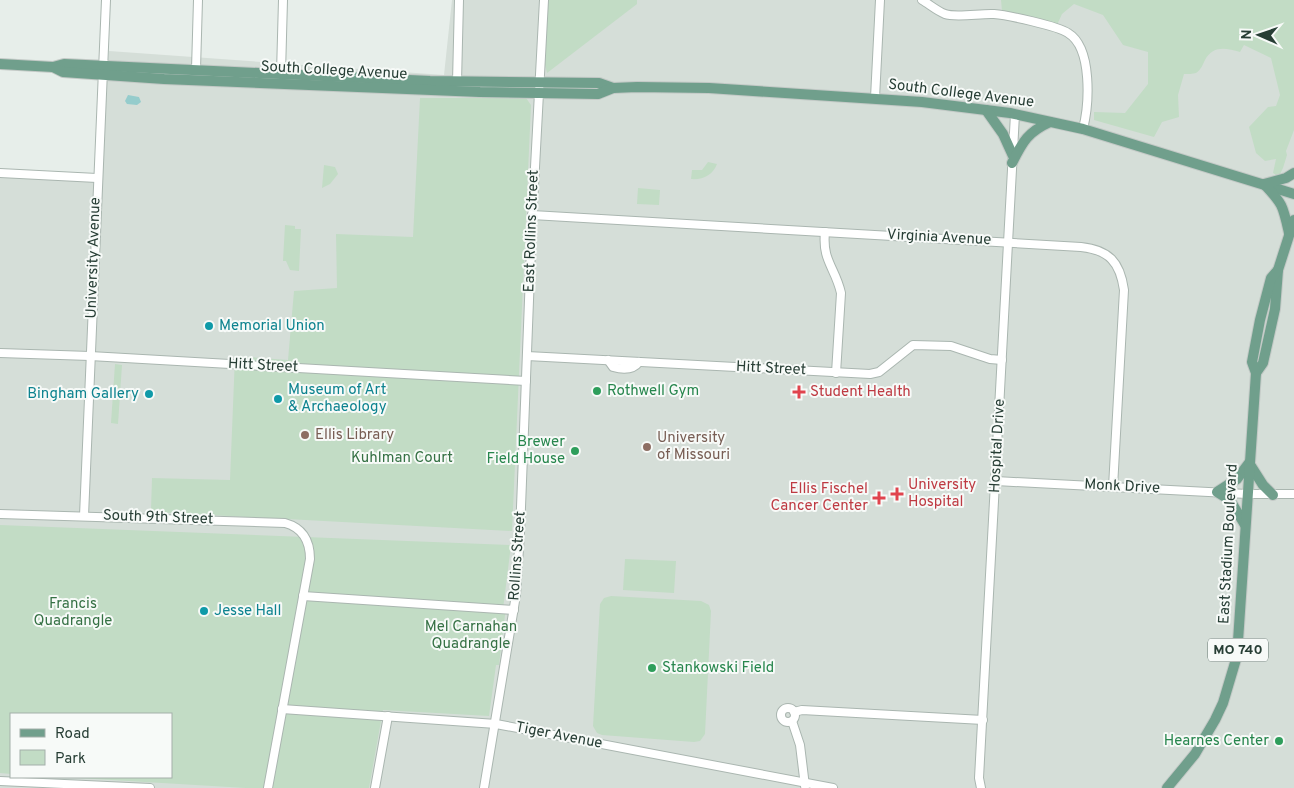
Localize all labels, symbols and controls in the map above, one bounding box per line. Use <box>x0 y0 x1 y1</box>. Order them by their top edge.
north arrow <box>1234 10 1284 60</box>
text: N <box>1239 29 1256 40</box>
street label: South College Avenue <box>260 58 408 84</box>
street label: South College Avenue <box>887 76 1035 112</box>
street label: East Rollins Street <box>520 169 544 293</box>
street label: University Avenue <box>82 197 106 319</box>
street label: Virginia Avenue <box>886 226 992 250</box>
place label: Memorial Union <box>219 317 325 336</box>
marker: Memorial Union <box>203 320 215 332</box>
street label: Hitt Street <box>227 355 299 377</box>
street label: Hitt Street <box>735 358 807 380</box>
place label: Museum of Art & Archaeology <box>288 381 387 417</box>
place label: Rothwell Gym <box>607 382 699 401</box>
place label: Student Health <box>810 383 911 402</box>
place label: Bingham Gallery <box>27 385 139 404</box>
marker: Rothwell Gym <box>591 385 603 397</box>
marker: Student Health <box>792 385 806 399</box>
marker: Bingham Gallery <box>143 388 155 400</box>
marker: Museum of Art & Archaeology <box>272 393 284 405</box>
street label: Hospital Drive <box>986 398 1010 494</box>
place label: Ellis Library <box>315 426 394 445</box>
marker: Ellis Library <box>299 429 311 441</box>
place label: University of Missouri <box>657 429 730 465</box>
place label: Brewer Field House <box>487 433 565 469</box>
marker: University of Missouri <box>641 441 653 453</box>
marker: Brewer Field House <box>569 445 581 457</box>
park label: Kuhlman Court <box>351 449 453 468</box>
street label: East Stadium Boulevard <box>1215 464 1243 624</box>
place label: University Hospital <box>908 476 976 512</box>
street label: Monk Drive <box>1084 476 1160 498</box>
place label: Ellis Fischel Cancer Center <box>771 480 868 516</box>
marker: University Hospital <box>890 487 904 501</box>
marker: Ellis Fischel Cancer Center <box>872 491 886 505</box>
street label: South 9th Street <box>102 507 214 529</box>
street label: Rollins Street <box>505 510 531 602</box>
park label: Francis Quadrangle <box>34 595 112 631</box>
place label: Jesse Hall <box>214 602 281 621</box>
marker: Jesse Hall <box>198 605 210 617</box>
park label: Mel Carnahan Quadrangle <box>425 618 517 654</box>
road number: MO 740 <box>1208 638 1268 662</box>
place label: Stankowski Field <box>662 659 774 678</box>
marker: Stankowski Field <box>646 662 658 674</box>
legend <box>10 713 172 778</box>
street label: Tiger Avenue <box>514 718 604 754</box>
text: Road <box>55 725 90 744</box>
place label: Hearnes Center <box>1164 732 1269 751</box>
marker: Hearnes Center <box>1273 735 1285 747</box>
text: Park <box>55 750 86 769</box>

